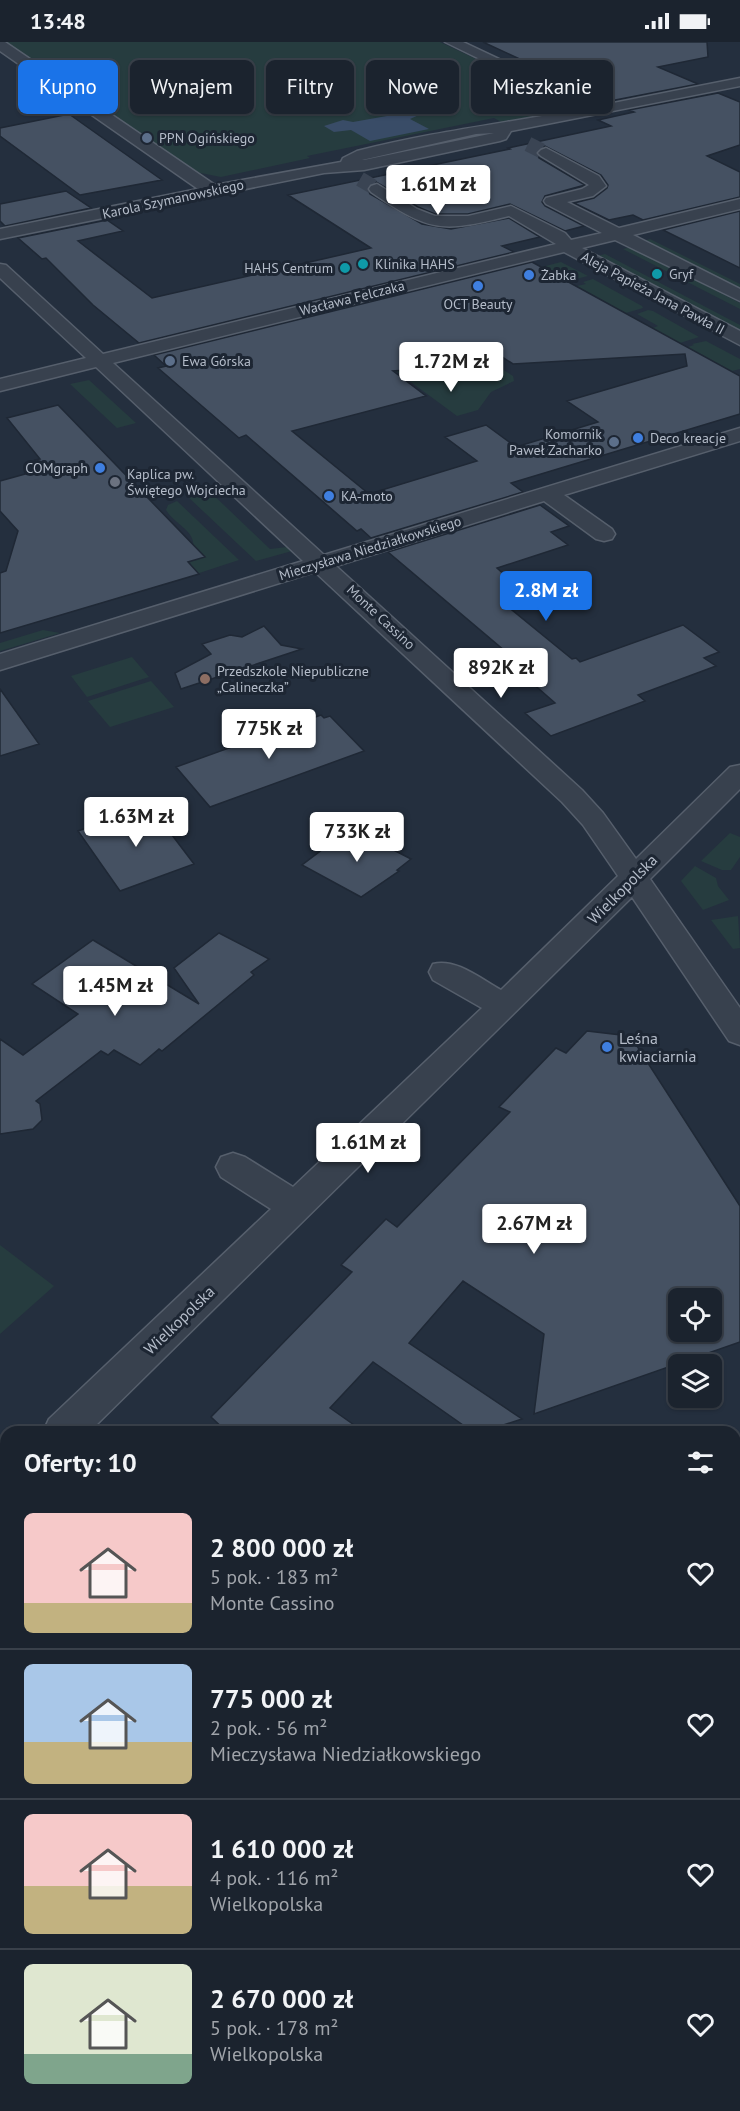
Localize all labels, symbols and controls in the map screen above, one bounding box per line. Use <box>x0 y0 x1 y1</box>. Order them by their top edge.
text: 13:48 <box>30 7 86 35</box>
chip: Kupno <box>18 60 118 114</box>
chip: Wynajem <box>130 60 254 114</box>
chip: Filtry <box>266 60 354 114</box>
chip: Nowe <box>366 60 459 114</box>
chip: Mieszkanie <box>471 60 613 114</box>
place label: PPN Ogińskiego <box>159 129 255 147</box>
marker: PPN Ogińskiego <box>140 131 154 145</box>
pin: 1.61M zł <box>376 165 500 216</box>
text: 1.61M zł <box>400 171 476 197</box>
street label: Karola Szymanowskiego <box>101 175 245 223</box>
street label: Aleja Papieża Jana Pawła II <box>578 247 728 339</box>
place label: Klinika HAHS <box>375 255 455 273</box>
marker: Klinika HAHS <box>356 257 370 271</box>
place label: HAHS Centrum <box>244 259 333 277</box>
marker: HAHS Centrum <box>338 261 352 275</box>
place label: Gryf <box>669 265 694 283</box>
place label: Żabka <box>541 266 577 284</box>
marker: Gryf <box>650 267 664 281</box>
marker: Żabka <box>522 268 536 282</box>
street label: Wacława Felczaka <box>298 276 406 320</box>
marker: OCT Beauty <box>471 279 485 293</box>
place label: OCT Beauty <box>443 295 513 313</box>
pin: 1.72M zł <box>389 342 513 393</box>
text: 1.72M zł <box>413 348 489 374</box>
place label: Ewa Górska <box>182 352 251 370</box>
marker: Ewa Górska <box>163 354 177 368</box>
place label: Komornik Paweł Zacharko <box>509 425 602 459</box>
place label: Deco kreacje <box>650 429 726 447</box>
marker: Deco kreacje <box>631 431 645 445</box>
marker: Komornik Paweł Zacharko <box>607 435 621 449</box>
place label: COMgraph <box>25 459 88 477</box>
marker: COMgraph <box>93 461 107 475</box>
place label: Kaplica pw. Świętego Wojciecha <box>127 465 246 499</box>
marker: Kaplica pw. Świętego Wojciecha <box>108 475 122 489</box>
place label: KA-moto <box>341 487 393 505</box>
marker: KA-moto <box>322 489 336 503</box>
street label: Mieczysława Niedziałkowskiego <box>277 512 463 584</box>
pin: 2.8M zł <box>491 571 601 622</box>
text: 2.8M zł <box>514 577 578 603</box>
street label: Monte Cassino <box>343 581 419 653</box>
pin: 892K zł <box>446 648 556 699</box>
text: 892K zł <box>468 654 534 680</box>
place label: Przedszkole Niepubliczne „Calineczka” <box>217 662 369 696</box>
marker: Przedszkole Niepubliczne „Calineczka” <box>198 672 212 686</box>
pin: 775K zł <box>214 709 324 760</box>
text: 775K zł <box>236 715 302 741</box>
pin: 1.63M zł <box>74 797 198 848</box>
text: 1.63M zł <box>98 803 174 829</box>
pin: 733K zł <box>302 812 412 863</box>
text: 733K zł <box>324 818 390 844</box>
street label: Wielkopolska <box>583 850 661 928</box>
pin: 1.45M zł <box>53 966 177 1017</box>
text: 1.45M zł <box>77 972 153 998</box>
place label: Leśna kwiaciarnia <box>619 1028 697 1066</box>
marker: Leśna kwiaciarnia <box>600 1040 614 1054</box>
pin: 1.61M zł <box>306 1123 430 1174</box>
text: 1.61M zł <box>330 1129 406 1155</box>
pin: 2.67M zł <box>472 1204 596 1255</box>
text: 2.67M zł <box>496 1210 572 1236</box>
street label: Wielkopolska <box>139 1281 219 1359</box>
map controls <box>668 1288 722 1408</box>
button: locate <box>668 1288 722 1342</box>
button: layers <box>668 1354 722 1408</box>
text: Oferty: 10 <box>24 1446 137 1479</box>
icon: filters <box>684 1446 717 1479</box>
text: 2 800 000 zł <box>210 1531 353 1564</box>
icon: home <box>72 1537 144 1609</box>
icon: heart <box>684 1557 717 1590</box>
text: 5 pok. · 183 m² <box>210 1564 338 1590</box>
text: Monte Cassino <box>210 1590 334 1616</box>
text: 775 000 zł <box>210 1682 332 1715</box>
icon: home <box>72 1688 144 1760</box>
icon: heart <box>684 1708 717 1741</box>
text: 2 pok. · 56 m² <box>210 1715 327 1741</box>
text: Mieczysława Niedziałkowskiego <box>210 1741 481 1767</box>
text: 1 610 000 zł <box>210 1832 353 1865</box>
icon: home <box>72 1838 144 1910</box>
icon: heart <box>684 1858 717 1891</box>
text: 4 pok. · 116 m² <box>210 1865 338 1891</box>
text: Wielkopolska <box>210 1891 323 1917</box>
text: 2 670 000 zł <box>210 1982 353 2015</box>
icon: home <box>72 1988 144 2060</box>
icon: heart <box>684 2008 717 2041</box>
text: 5 pok. · 178 m² <box>210 2015 338 2041</box>
text: Wielkopolska <box>210 2041 323 2067</box>

